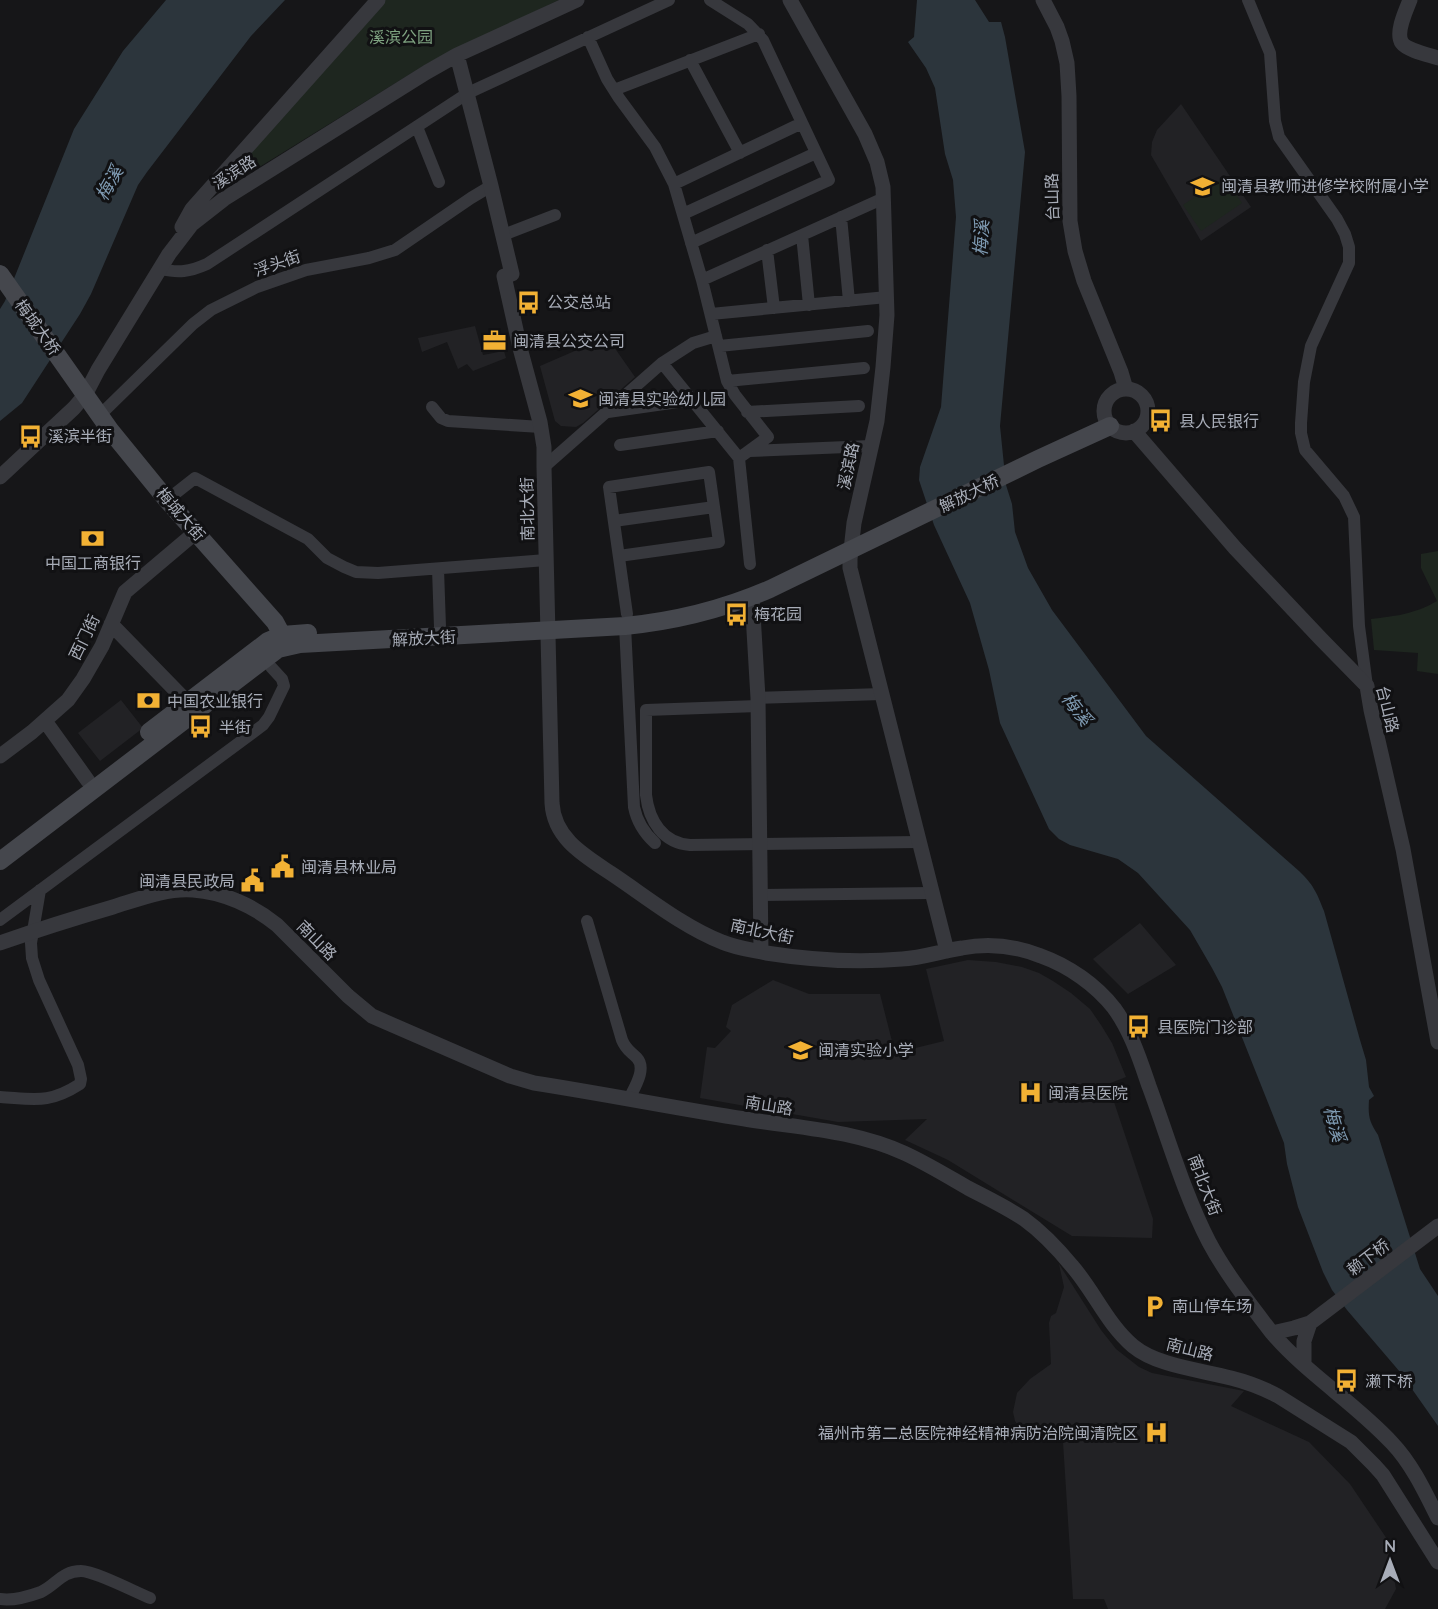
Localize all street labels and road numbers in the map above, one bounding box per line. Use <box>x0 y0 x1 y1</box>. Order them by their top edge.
street label: 溪滨路 <box>208 151 260 193</box>
street label: 台山路 <box>1041 173 1063 221</box>
street label: 浮头街 <box>251 246 303 280</box>
street label: 梅城大桥 <box>11 295 65 359</box>
street label: 溪滨路 <box>833 440 863 492</box>
street label: 解放大桥 <box>936 470 1002 516</box>
street label: 南北大街 <box>516 477 538 541</box>
street label: 梅城大街 <box>152 483 210 545</box>
street label: 西门街 <box>64 611 104 663</box>
street label: 解放大街 <box>392 626 456 650</box>
street label: 台山路 <box>1372 683 1404 735</box>
street label: 南北大街 <box>729 915 795 947</box>
street label: 南山路 <box>293 916 341 964</box>
street label: 南山路 <box>744 1091 794 1119</box>
street label: 南北大街 <box>1184 1152 1226 1218</box>
street label: 赖下桥 <box>1343 1235 1393 1279</box>
street label: 南山路 <box>1164 1333 1216 1365</box>

